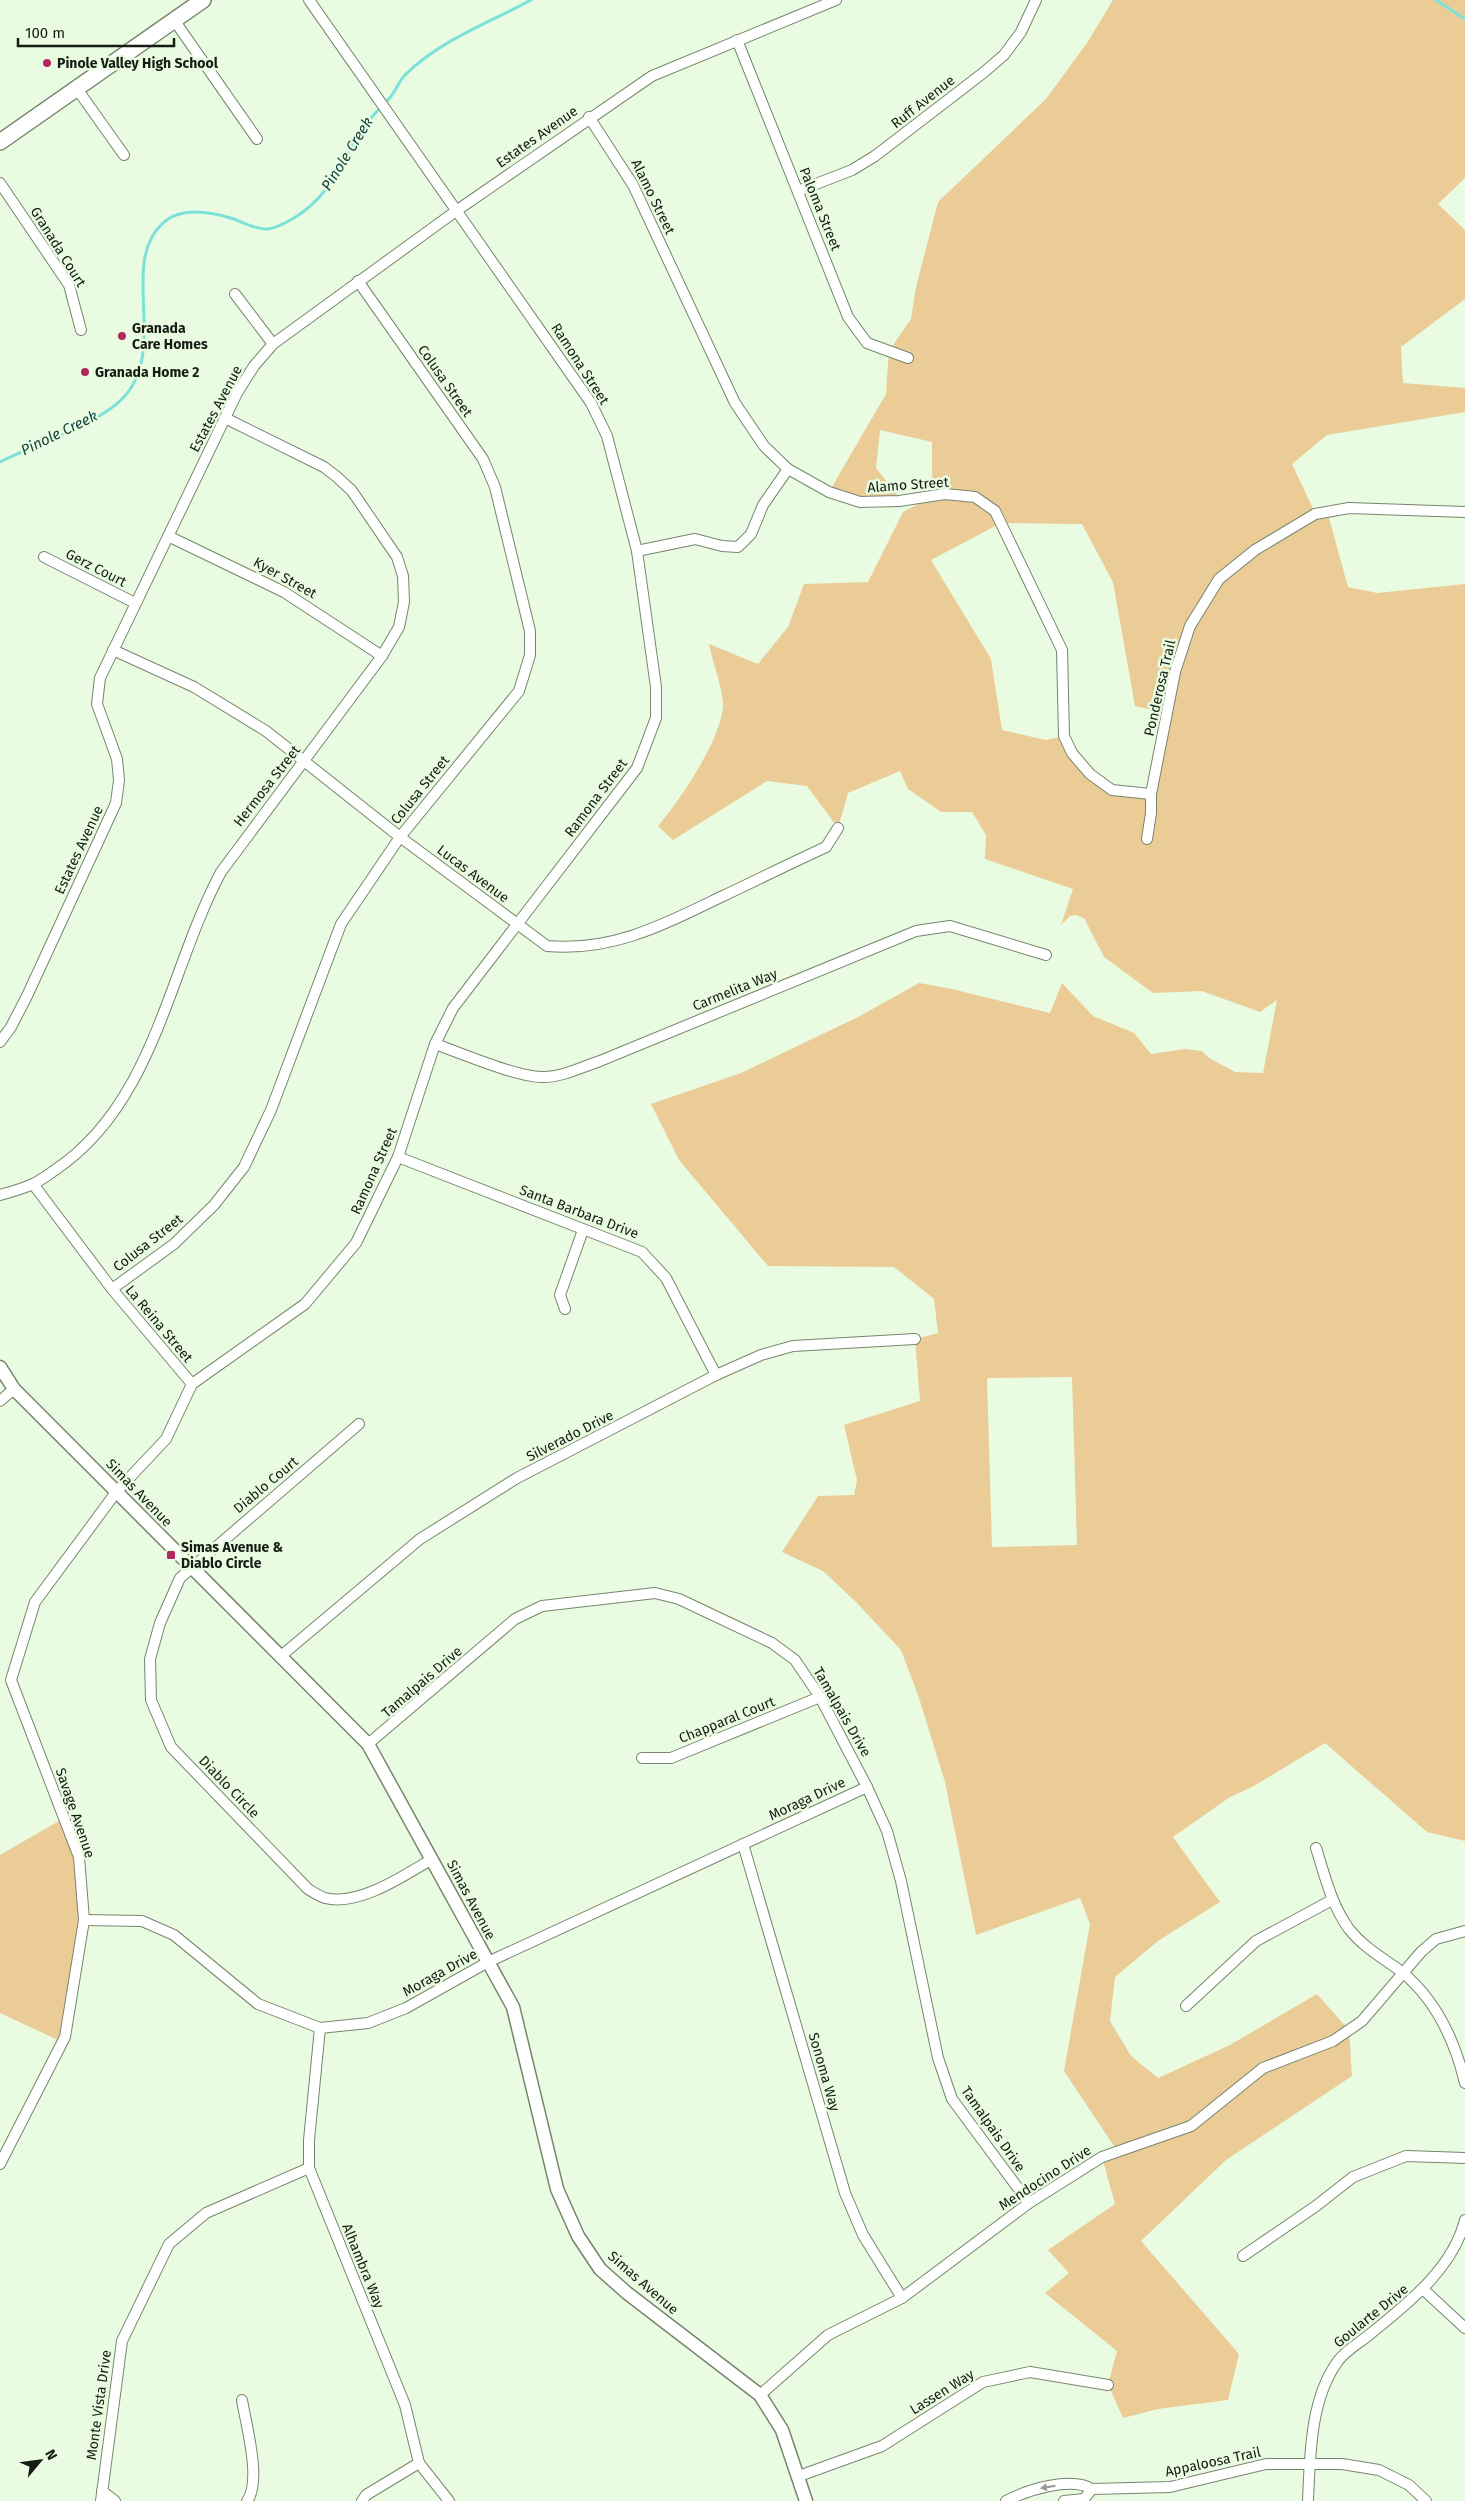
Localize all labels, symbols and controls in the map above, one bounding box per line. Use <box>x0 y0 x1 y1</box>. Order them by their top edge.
scale bar <box>18 15 174 47</box>
text: 100 m <box>25 24 65 42</box>
place label: Pinole Valley High School <box>57 55 219 72</box>
marker: Pinole Valley High School <box>41 57 53 69</box>
street label: Ruff Avenue <box>888 72 958 132</box>
street label: Estates Avenue <box>493 103 581 171</box>
water label: Pinole Creek <box>317 114 377 194</box>
street label: Alamo Street <box>627 157 679 238</box>
street label: Paloma Street <box>796 165 845 254</box>
street label: Granada Court <box>27 204 90 291</box>
place label: Granada Care Homes <box>132 320 208 353</box>
street label: Ramona Street <box>547 320 613 409</box>
marker: Granada Care Homes <box>116 330 128 342</box>
street label: Colusa Street <box>414 342 477 421</box>
street label: Estates Avenue <box>186 363 246 455</box>
place label: Granada Home 2 <box>95 364 200 381</box>
marker: Granada Home 2 <box>79 366 91 378</box>
water label: Pinole Creek <box>18 407 100 459</box>
street label: Alamo Street <box>867 474 950 496</box>
street label: Gerz Court <box>63 545 130 591</box>
street label: Kyer Street <box>250 554 320 603</box>
street label: Ponderosa Trail <box>1141 638 1179 738</box>
street label: Hermosa Street <box>230 741 305 830</box>
street label: Colusa Street <box>387 751 454 828</box>
street label: Ramona Street <box>561 755 632 841</box>
street label: Estates Avenue <box>51 803 107 897</box>
street label: Lucas Avenue <box>434 841 512 907</box>
street label: Carmelita Way <box>690 965 780 1015</box>
street label: Ramona Street <box>347 1124 401 1217</box>
street label: Santa Barbara Drive <box>517 1181 641 1243</box>
street label: Colusa Street <box>110 1210 187 1275</box>
street label: La Reina Street <box>122 1282 197 1367</box>
street label: Silverado Drive <box>524 1407 616 1465</box>
street label: Diablo Court <box>230 1452 303 1517</box>
street label: Simas Avenue <box>102 1456 176 1530</box>
place label: Simas Avenue & Diablo Circle <box>181 1539 284 1572</box>
marker: Simas Avenue & Diablo Circle <box>165 1549 177 1561</box>
street label: Tamalpais Drive <box>378 1643 466 1721</box>
street label: Tamalpais Drive <box>809 1664 875 1760</box>
street label: Chapparal Court <box>676 1693 778 1747</box>
street label: Diablo Circle <box>195 1752 263 1822</box>
street label: Savage Avenue <box>52 1766 98 1860</box>
street label: Moraga Drive <box>766 1774 848 1824</box>
street label: Simas Avenue <box>443 1857 499 1943</box>
street label: Moraga Drive <box>400 1946 480 2000</box>
street label: Sonoma Way <box>805 2031 843 2113</box>
street label: Tamalpais Drive <box>957 2083 1029 2175</box>
street label: Mendocino Drive <box>996 2142 1094 2214</box>
street label: Alhambra Way <box>338 2221 388 2311</box>
street label: Simas Avenue <box>604 2248 682 2318</box>
street label: Goularte Drive <box>1330 2281 1412 2351</box>
street label: Monte Vista Drive <box>83 2349 115 2461</box>
street label: Lassen Way <box>907 2366 977 2418</box>
north arrow <box>15 2436 65 2486</box>
street label: Appaloosa Trail <box>1164 2444 1262 2480</box>
text: N <box>41 2447 61 2463</box>
one-way arrow <box>1040 2484 1056 2492</box>

